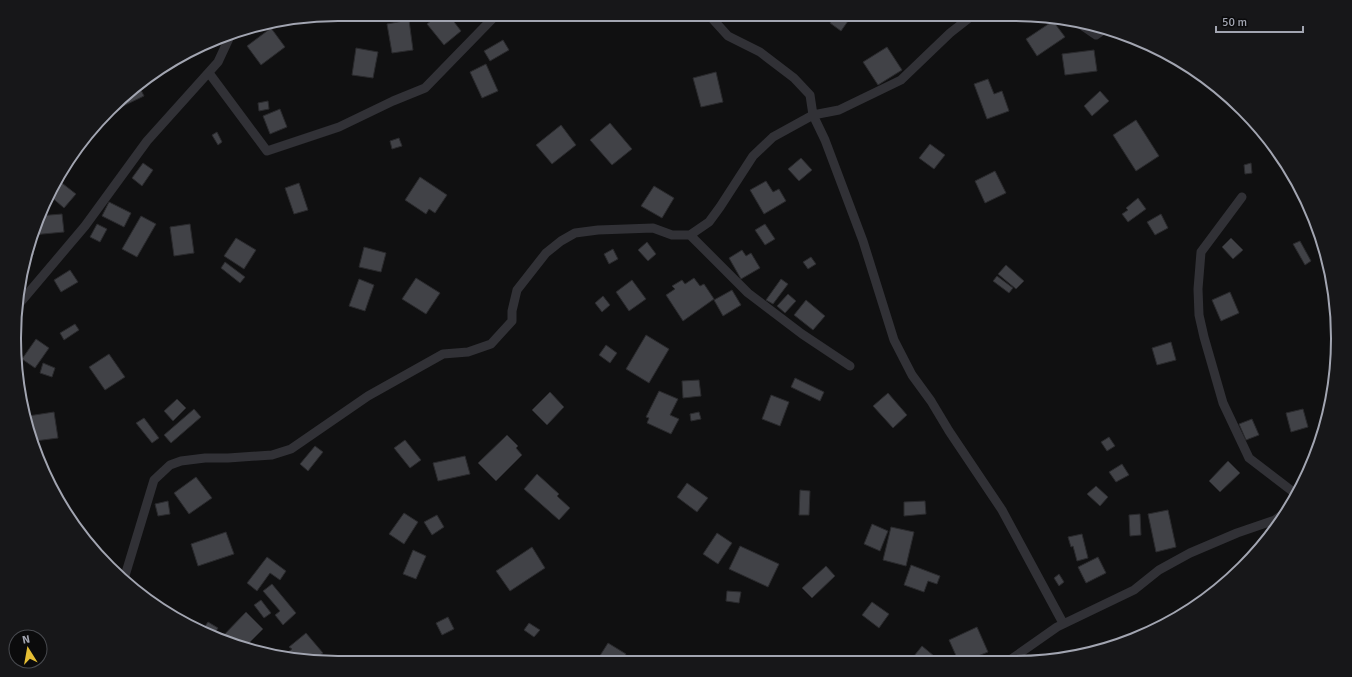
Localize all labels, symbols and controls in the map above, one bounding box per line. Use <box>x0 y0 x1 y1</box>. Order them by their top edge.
scale bar <box>1216 8 1303 34</box>
text: 50 m <box>1222 15 1247 30</box>
north arrow <box>8 629 48 669</box>
text: N <box>21 633 31 647</box>

